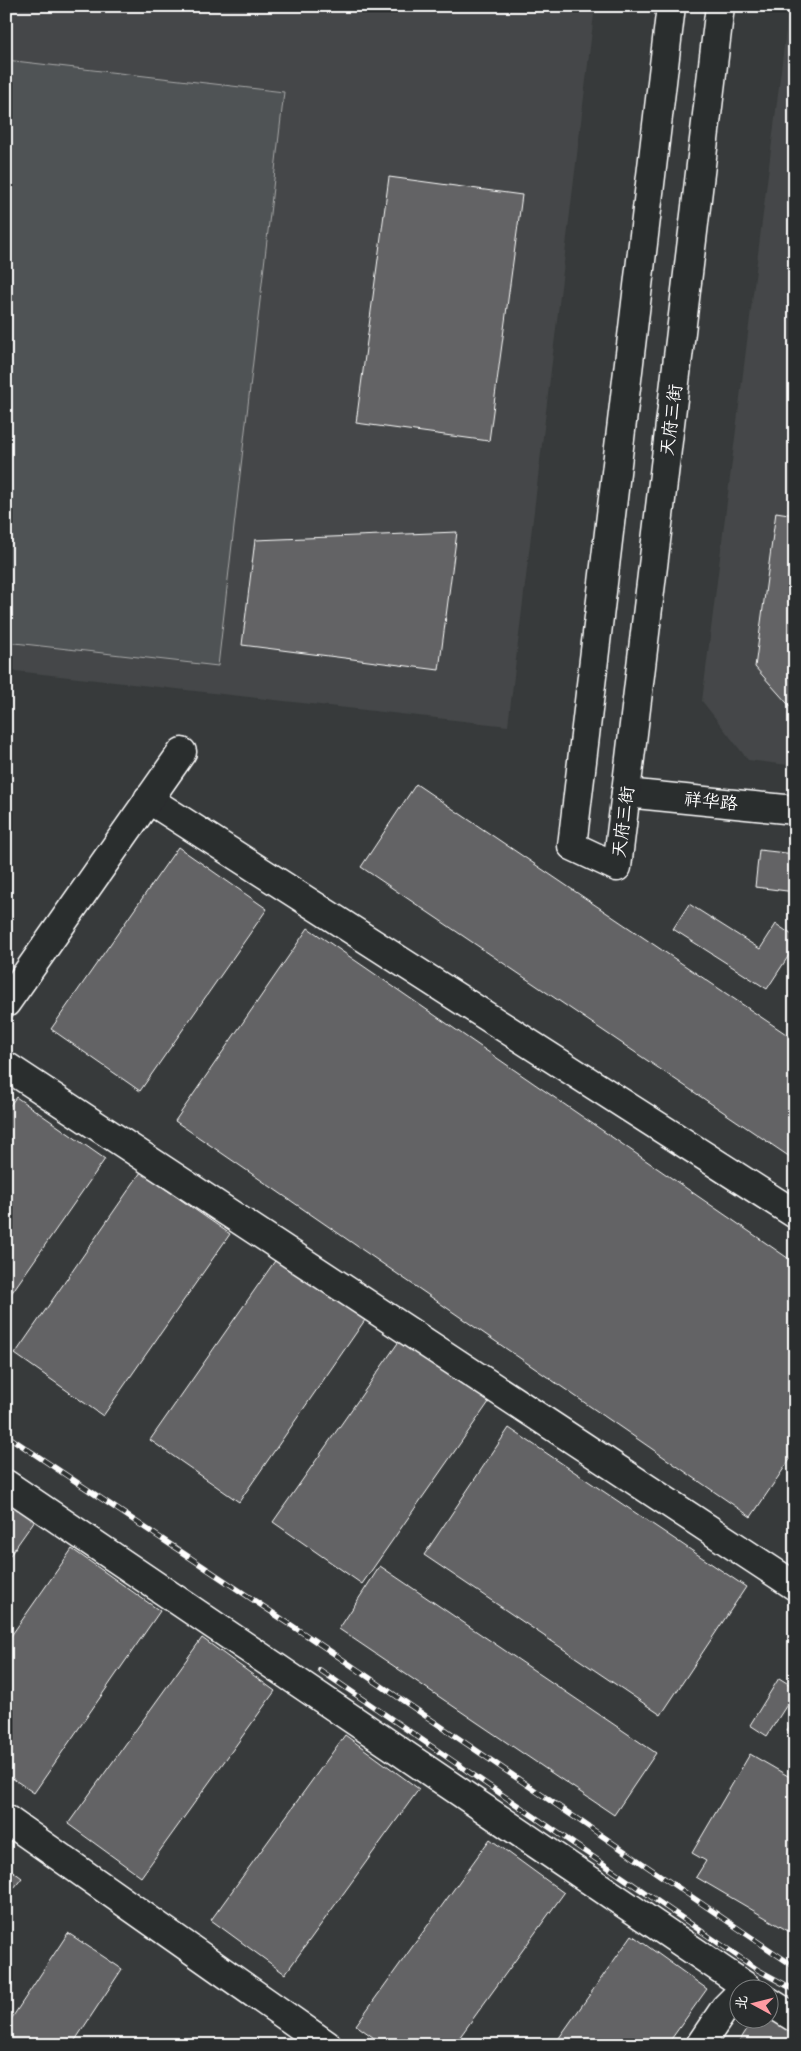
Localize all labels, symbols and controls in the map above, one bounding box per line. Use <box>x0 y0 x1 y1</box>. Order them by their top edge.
street label: 天府三街 <box>658 383 688 457</box>
street label: 天府三街 <box>610 785 640 859</box>
street label: 祥华路 <box>683 789 739 817</box>
north arrow <box>728 1978 778 2028</box>
text: 北 <box>734 1995 753 2011</box>

